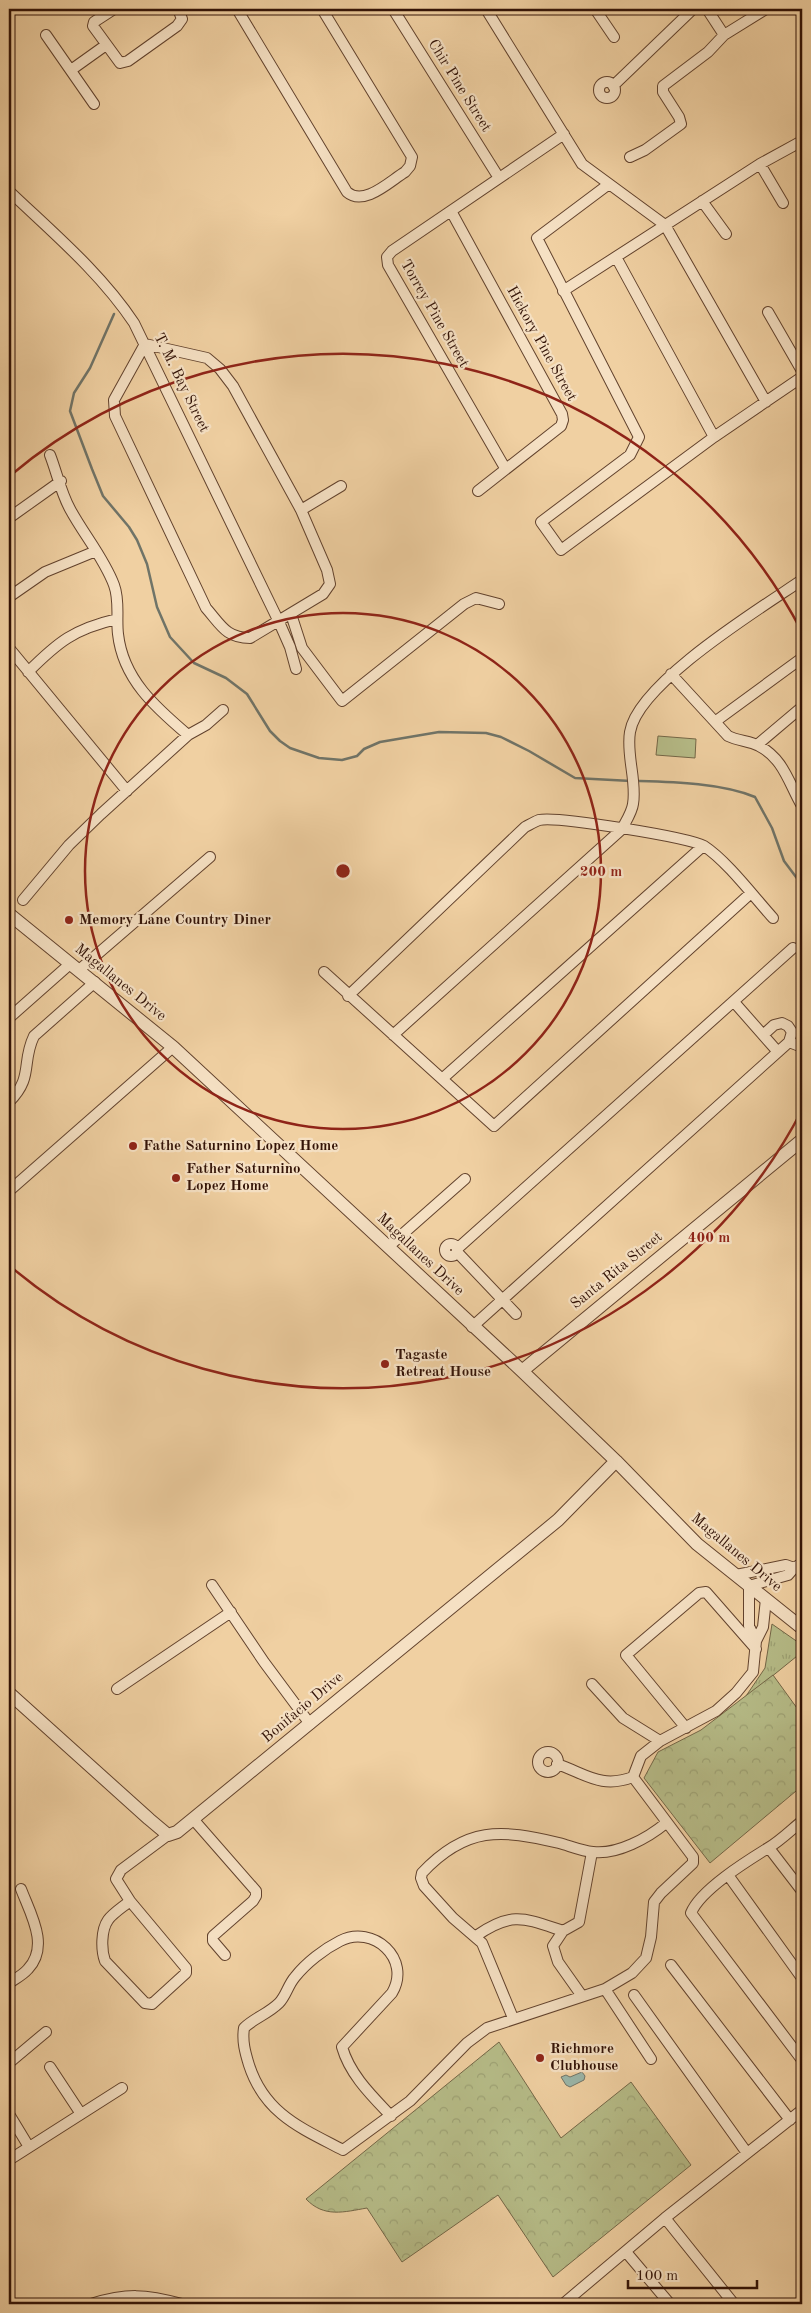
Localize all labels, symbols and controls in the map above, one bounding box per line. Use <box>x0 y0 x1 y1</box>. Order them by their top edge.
street label: Chir Pine Street <box>425 37 493 135</box>
street label: Torrey Pine Street <box>397 258 471 370</box>
street label: Hickory Pine Street <box>503 284 579 404</box>
street label: T. M. Bay Street <box>150 331 212 435</box>
centre of rings <box>334 862 352 880</box>
text: 200 m <box>580 865 622 880</box>
place label: Memory Lane Country Diner <box>79 913 272 928</box>
marker: Memory Lane Country Diner <box>63 914 75 926</box>
street label: Magallanes Drive <box>71 942 169 1024</box>
place label: Fathe Saturnino Lopez Home <box>143 1139 338 1154</box>
marker: Fathe Saturnino Lopez Home <box>127 1140 139 1152</box>
place label: Father Saturnino Lopez Home <box>186 1162 301 1194</box>
marker: Father Saturnino Lopez Home <box>170 1172 182 1184</box>
street label: Magallanes Drive <box>374 1211 466 1299</box>
street label: Santa Rita Street <box>568 1230 666 1312</box>
text: 400 m <box>688 1231 730 1246</box>
place label: Tagaste Retreat House <box>395 1348 491 1380</box>
marker: Tagaste Retreat House <box>379 1358 391 1370</box>
street label: Magallanes Drive <box>688 1511 784 1595</box>
street label: Bonifacio Drive <box>260 1670 346 1746</box>
place label: Richmore Clubhouse <box>550 2042 618 2074</box>
marker: Richmore Clubhouse <box>534 2052 546 2064</box>
scale bar <box>628 2258 757 2290</box>
text: 100 m <box>636 2269 678 2284</box>

